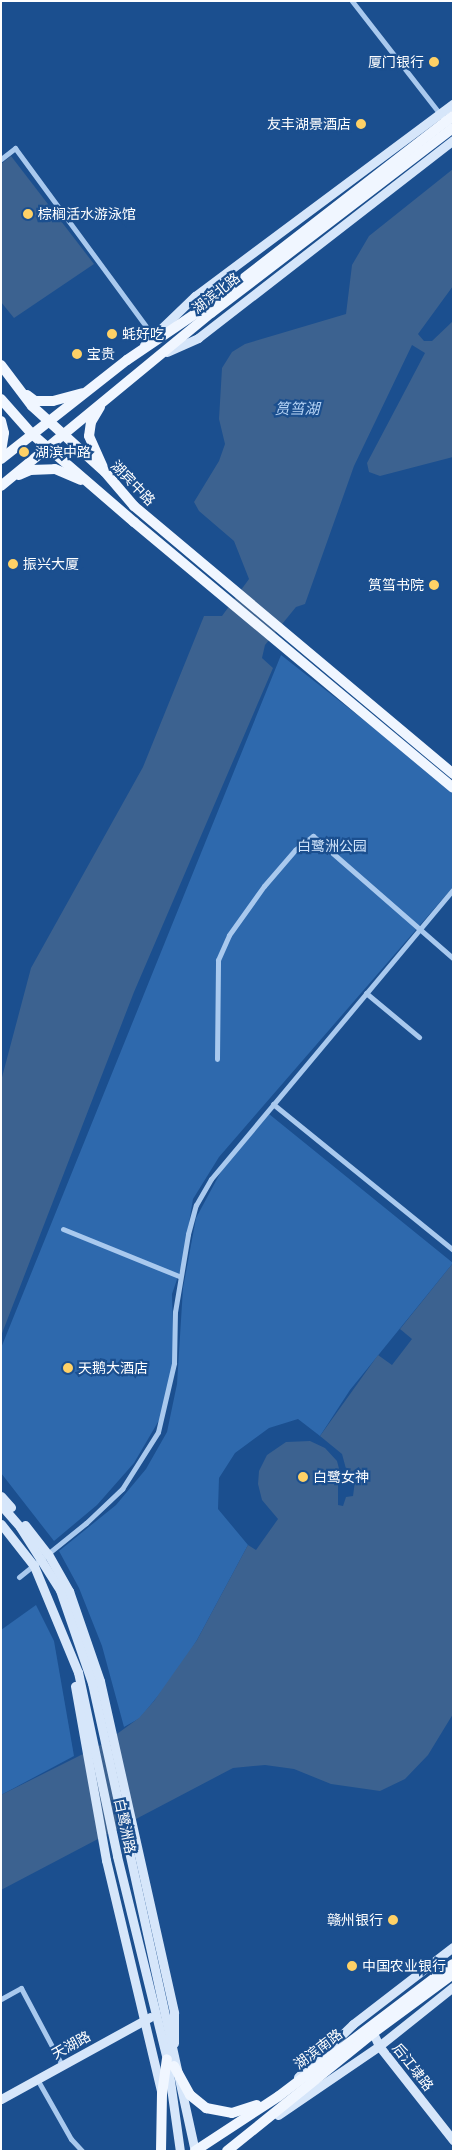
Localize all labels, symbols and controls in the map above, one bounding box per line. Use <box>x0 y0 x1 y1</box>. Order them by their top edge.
place label: 厦门银行 <box>368 54 424 70</box>
marker: 厦门银行 <box>428 56 440 68</box>
place label: 友丰湖景酒店 <box>267 116 351 132</box>
marker: 友丰湖景酒店 <box>355 118 367 130</box>
place label: 棕榈活水游泳馆 <box>38 206 136 222</box>
marker: 棕榈活水游泳馆 <box>22 208 34 220</box>
street label: 湖滨北路 <box>189 269 243 317</box>
place label: 蚝好吃 <box>122 326 164 342</box>
marker: 蚝好吃 <box>106 328 118 340</box>
place label: 宝贵 <box>87 346 115 362</box>
marker: 宝贵 <box>71 348 83 360</box>
water label: 筼筜湖 <box>275 400 319 418</box>
place label: 湖滨中路 <box>35 444 91 460</box>
marker: 湖滨中路 <box>17 445 31 459</box>
street label: 湖宾中路 <box>108 457 158 509</box>
place label: 振兴大厦 <box>23 556 79 572</box>
marker: 振兴大厦 <box>7 558 19 570</box>
place label: 筼筜书院 <box>368 577 424 593</box>
marker: 筼筜书院 <box>428 579 440 591</box>
park label: 白鹭洲公园 <box>297 838 367 854</box>
place label: 天鹅大酒店 <box>78 1360 148 1376</box>
marker: 天鹅大酒店 <box>62 1362 74 1374</box>
place label: 白鹭女神 <box>313 1469 369 1485</box>
marker: 白鹭女神 <box>297 1471 309 1483</box>
street label: 白鹭洲路 <box>111 1797 139 1855</box>
place label: 赣州银行 <box>327 1912 383 1928</box>
marker: 赣州银行 <box>387 1914 399 1926</box>
place label: 中国农业银行 <box>362 1958 446 1974</box>
marker: 中国农业银行 <box>346 1960 358 1972</box>
street label: 湖滨南路 <box>291 2025 345 2073</box>
street label: 天湖路 <box>49 2027 93 2063</box>
street label: 后江埭路 <box>389 2040 437 2094</box>

